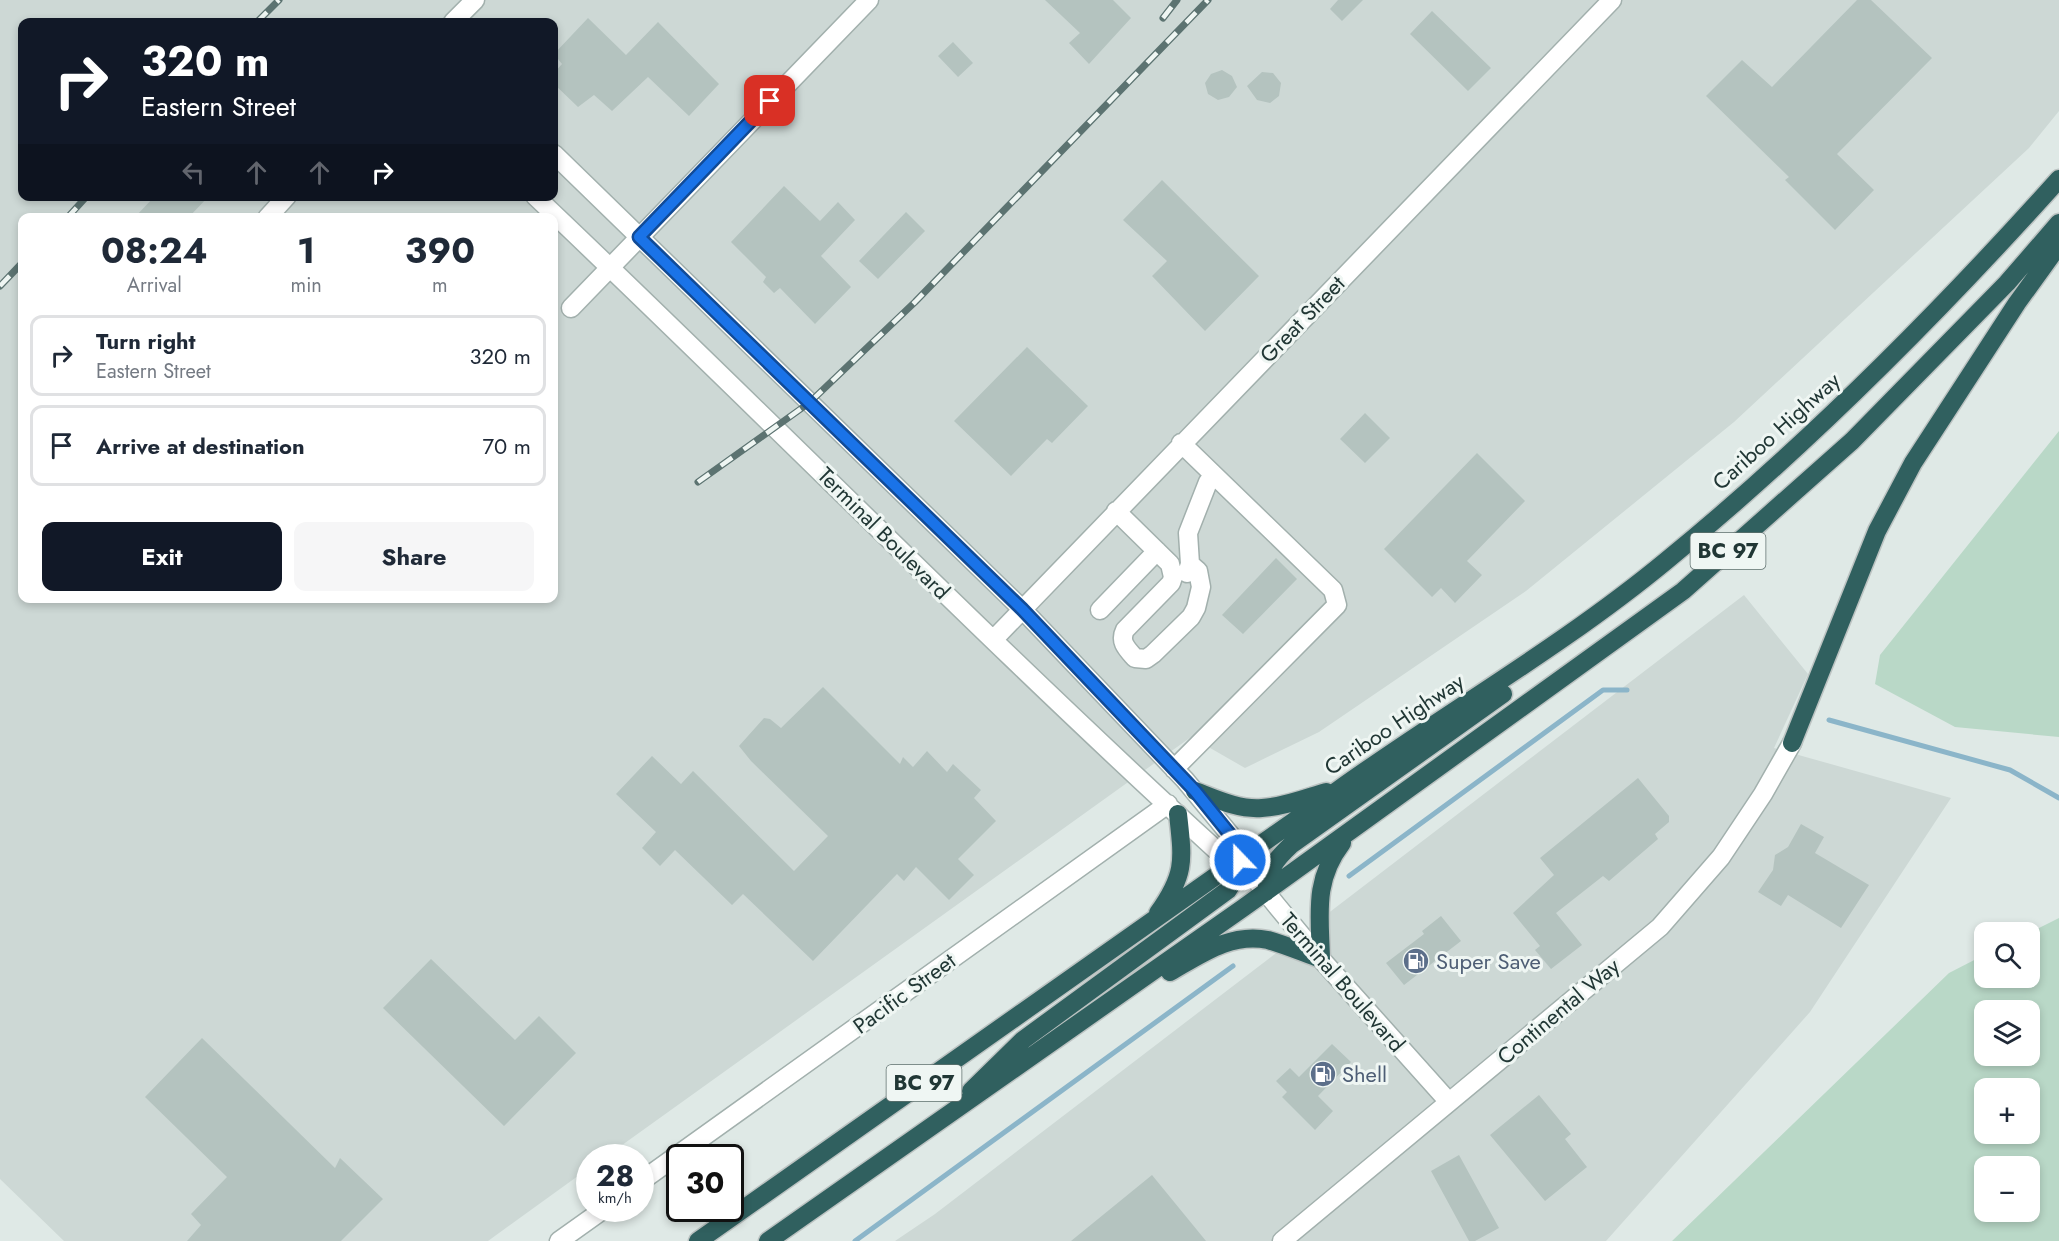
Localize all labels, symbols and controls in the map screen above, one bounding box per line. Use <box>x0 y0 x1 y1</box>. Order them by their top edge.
text: 320 m <box>141 31 269 92</box>
icon: right <box>42 42 120 120</box>
pin <box>744 75 795 126</box>
icon: arrive <box>753 84 786 117</box>
text: Eastern Street <box>141 87 296 126</box>
icon: left <box>177 156 210 189</box>
icon: ahead <box>240 156 273 189</box>
icon: ahead <box>303 156 336 189</box>
icon: right <box>366 156 399 189</box>
text: 08:24 <box>101 224 208 276</box>
text: 1 <box>297 224 315 276</box>
text: 390 <box>405 224 475 276</box>
street label: Great Street <box>1252 268 1352 370</box>
text: Arrival <box>127 271 182 300</box>
text: min <box>291 271 322 300</box>
text: m <box>432 271 448 300</box>
text: Turn right <box>96 325 196 357</box>
icon: right <box>45 339 78 372</box>
text: 320 m <box>470 340 531 372</box>
text: Eastern Street <box>96 357 211 386</box>
street label: Cariboo Highway <box>1705 364 1847 497</box>
icon: arrive <box>45 429 78 462</box>
text: Arrive at destination <box>96 430 305 462</box>
text: 70 m <box>482 430 531 462</box>
street label: Terminal Boulevard <box>811 460 957 606</box>
button: Exit <box>42 522 282 591</box>
button: Share <box>294 522 534 591</box>
road number: BC 97 <box>1690 533 1766 569</box>
street label: Cariboo Highway <box>1318 665 1471 783</box>
position arrow <box>1208 828 1272 892</box>
street label: Terminal Boulevard <box>1273 905 1413 1059</box>
map controls <box>1974 922 2040 1222</box>
button: search <box>1974 922 2040 988</box>
street label: Pacific Street <box>846 944 962 1041</box>
place label: Super Save <box>1436 945 1541 977</box>
fuel station icon: Super Save <box>1401 946 1431 976</box>
street label: Continental Way <box>1490 950 1626 1072</box>
button: layers <box>1974 1000 2040 1066</box>
place label: Shell <box>1342 1058 1387 1090</box>
fuel station icon: Shell <box>1308 1059 1338 1089</box>
road number: BC 97 <box>886 1065 962 1101</box>
button: + <box>1974 1078 2040 1144</box>
speed limit sign: 30 <box>666 1144 744 1222</box>
text: 28 <box>596 1154 634 1197</box>
button: − <box>1974 1156 2040 1222</box>
text: km/h <box>598 1187 632 1209</box>

